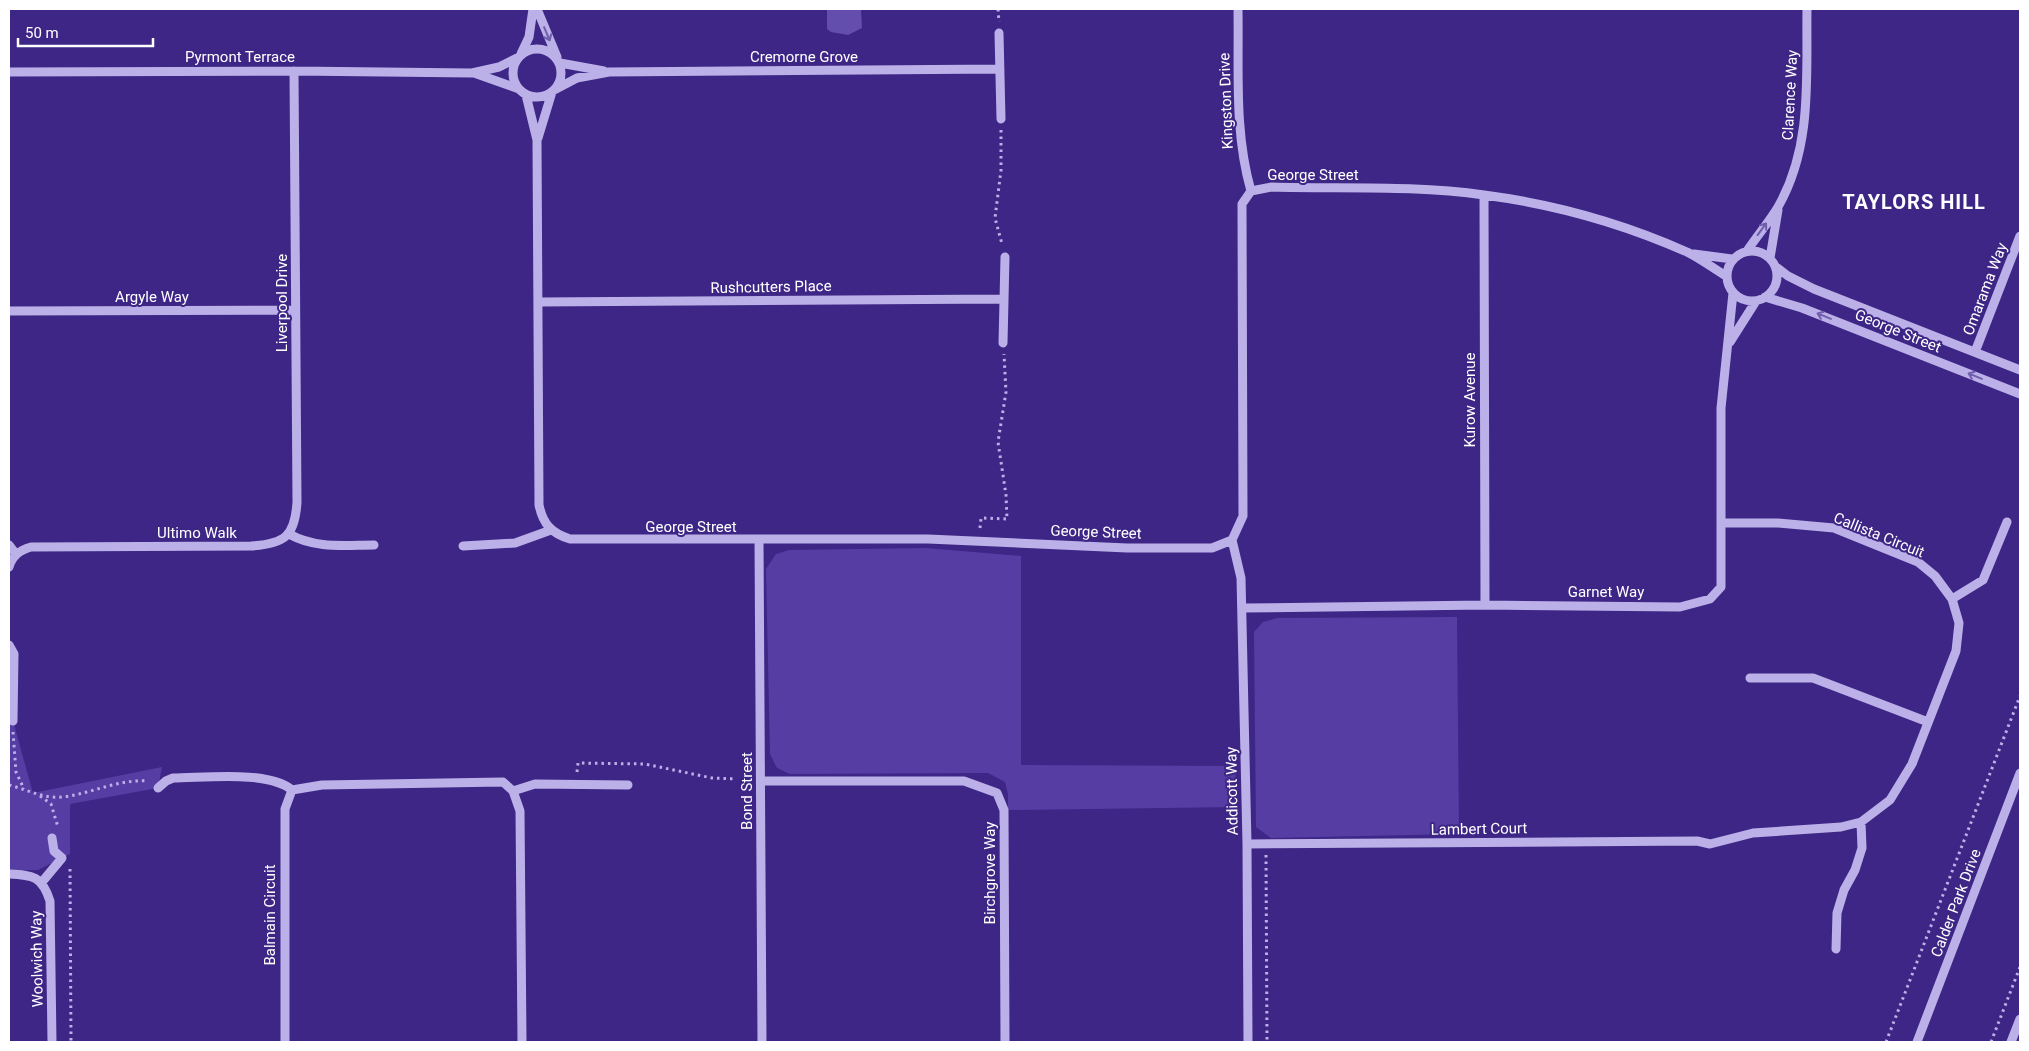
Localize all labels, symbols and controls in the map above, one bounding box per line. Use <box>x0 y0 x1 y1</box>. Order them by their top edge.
scale bar <box>18 15 152 47</box>
text: 50 m <box>25 24 59 42</box>
one-way arrow <box>542 26 552 41</box>
street label: Pyrmont Terrace <box>185 48 295 66</box>
street label: Cremorne Grove <box>750 48 858 66</box>
street label: Clarence Way <box>1779 49 1801 141</box>
street label: Kingston Drive <box>1215 52 1237 150</box>
street label: George Street <box>1267 166 1359 184</box>
district label: TAYLORS HILL <box>1842 190 1986 214</box>
one-way arrow <box>1757 222 1767 236</box>
street label: Omarama Way <box>1959 240 2011 338</box>
street label: Liverpool Drive <box>273 254 291 352</box>
street label: Rushcutters Place <box>710 277 832 297</box>
street label: Argyle Way <box>115 288 189 306</box>
street label: George Street <box>1852 306 1944 356</box>
one-way arrow <box>1817 311 1832 320</box>
street label: Kurow Avenue <box>1461 352 1479 448</box>
one-way arrow <box>1968 371 1983 380</box>
street label: Callista Circuit <box>1831 509 1927 561</box>
street label: George Street <box>645 518 737 536</box>
street label: George Street <box>1050 521 1142 543</box>
street label: Ultimo Walk <box>157 524 237 542</box>
street label: Garnet Way <box>1568 583 1644 601</box>
street label: Addicott Way <box>1222 747 1242 835</box>
street label: Bond Street <box>738 752 756 830</box>
street label: Lambert Court <box>1430 819 1528 839</box>
street label: Birchgrove Way <box>981 822 999 924</box>
street label: Calder Park Drive <box>1927 846 1985 960</box>
street label: Balmain Circuit <box>261 864 279 966</box>
street label: Woolwich Way <box>27 910 47 1008</box>

